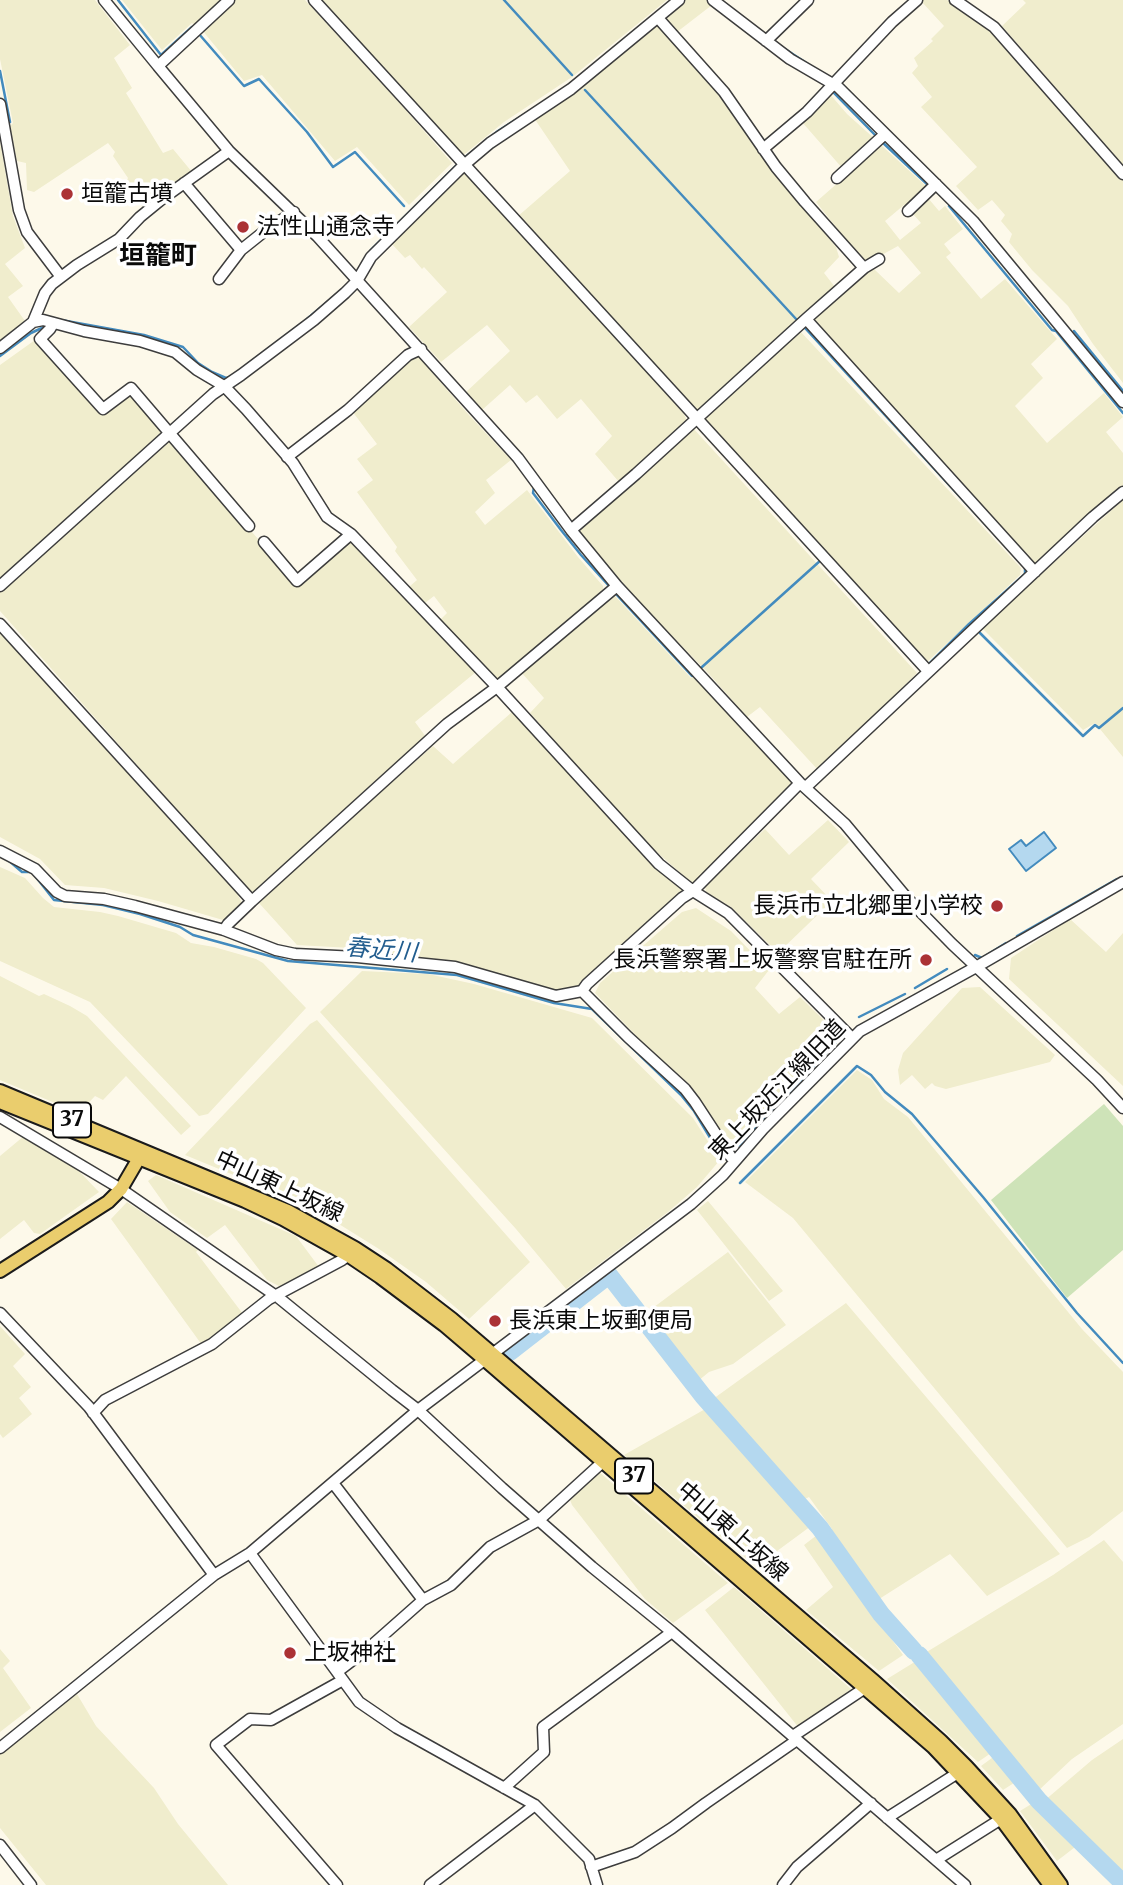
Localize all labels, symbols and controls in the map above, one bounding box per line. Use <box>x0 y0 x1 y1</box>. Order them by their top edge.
place label: 垣籠古墳 <box>81 180 173 208</box>
marker: 垣籠古墳 <box>59 186 75 202</box>
place label: 法性山通念寺 <box>257 213 395 241</box>
marker: 法性山通念寺 <box>235 219 251 235</box>
district label: 垣籠町 <box>119 241 197 273</box>
place label: 長浜市立北郷里小学校 <box>753 892 983 920</box>
marker: 長浜市立北郷里小学校 <box>989 898 1005 914</box>
water label: 春近川 <box>344 934 418 968</box>
place label: 長浜警察署上坂警察官駐在所 <box>613 946 912 974</box>
marker: 長浜警察署上坂警察官駐在所 <box>918 952 934 968</box>
street label: 東上坂近江線旧道 <box>704 1014 852 1166</box>
road number: 37 <box>53 1102 91 1138</box>
street label: 中山東上坂線 <box>211 1145 347 1229</box>
place label: 長浜東上坂郵便局 <box>509 1307 693 1335</box>
marker: 長浜東上坂郵便局 <box>487 1313 503 1329</box>
road number: 37 <box>615 1458 653 1494</box>
street label: 中山東上坂線 <box>671 1476 793 1588</box>
place label: 上坂神社 <box>304 1639 396 1667</box>
marker: 上坂神社 <box>282 1645 298 1661</box>

